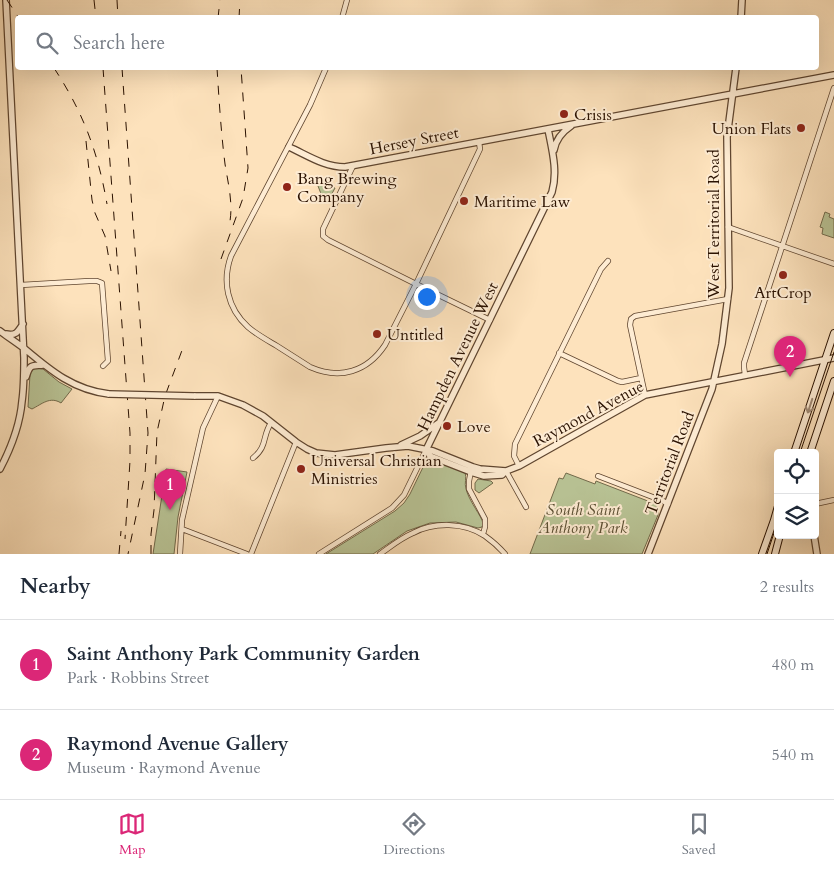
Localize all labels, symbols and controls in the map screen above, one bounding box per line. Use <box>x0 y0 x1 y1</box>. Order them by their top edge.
search box <box>15 15 819 70</box>
icon: search <box>33 29 61 57</box>
text: Search here <box>73 30 165 56</box>
place label: Crisis <box>574 104 612 126</box>
marker: Crisis <box>558 108 570 120</box>
place label: Union Flats <box>712 118 791 140</box>
street label: Hersey Street <box>368 122 461 160</box>
marker: Union Flats <box>795 122 807 134</box>
street label: West Territorial Road <box>703 149 725 300</box>
place label: Bang Brewing Company <box>297 168 397 208</box>
marker: Bang Brewing Company <box>281 181 293 193</box>
place label: Maritime Law <box>474 191 571 213</box>
marker: Maritime Law <box>458 195 470 207</box>
marker: ArtCrop <box>777 269 789 281</box>
street label: Hampden Avenue West <box>412 278 504 435</box>
place label: ArtCrop <box>754 282 812 304</box>
your location <box>414 284 440 310</box>
place label: Untitled <box>387 324 444 346</box>
marker: Untitled <box>371 328 383 340</box>
pin: 2 <box>774 336 806 377</box>
street label: Raymond Avenue <box>529 375 648 452</box>
one-way arrow <box>804 398 814 414</box>
street label: Territorial Road <box>640 408 700 518</box>
place label: Love <box>457 416 491 438</box>
marker: Love <box>441 420 453 432</box>
map controls <box>774 449 819 539</box>
button: locate <box>774 449 819 494</box>
place label: Universal Christian Ministries <box>311 450 442 490</box>
marker: Universal Christian Ministries <box>295 463 307 475</box>
pin: 1 <box>154 469 186 510</box>
button: layers <box>774 494 819 539</box>
park label: South Saint Anthony Park <box>537 499 628 539</box>
text: Nearby <box>20 572 91 601</box>
text: 2 results <box>760 576 814 598</box>
text: Saint Anthony Park Community Garden <box>67 641 420 667</box>
text: 1 <box>32 654 40 676</box>
text: 480 m <box>772 654 814 676</box>
text: Park · Robbins Street <box>67 667 209 689</box>
text: Raymond Avenue Gallery <box>67 731 289 757</box>
text: 2 <box>32 744 40 766</box>
text: 540 m <box>772 744 814 766</box>
text: Museum · Raymond Avenue <box>67 757 261 779</box>
tab: Map <box>118 810 146 859</box>
tab: Directions <box>383 810 445 859</box>
tab: Saved <box>682 810 716 859</box>

